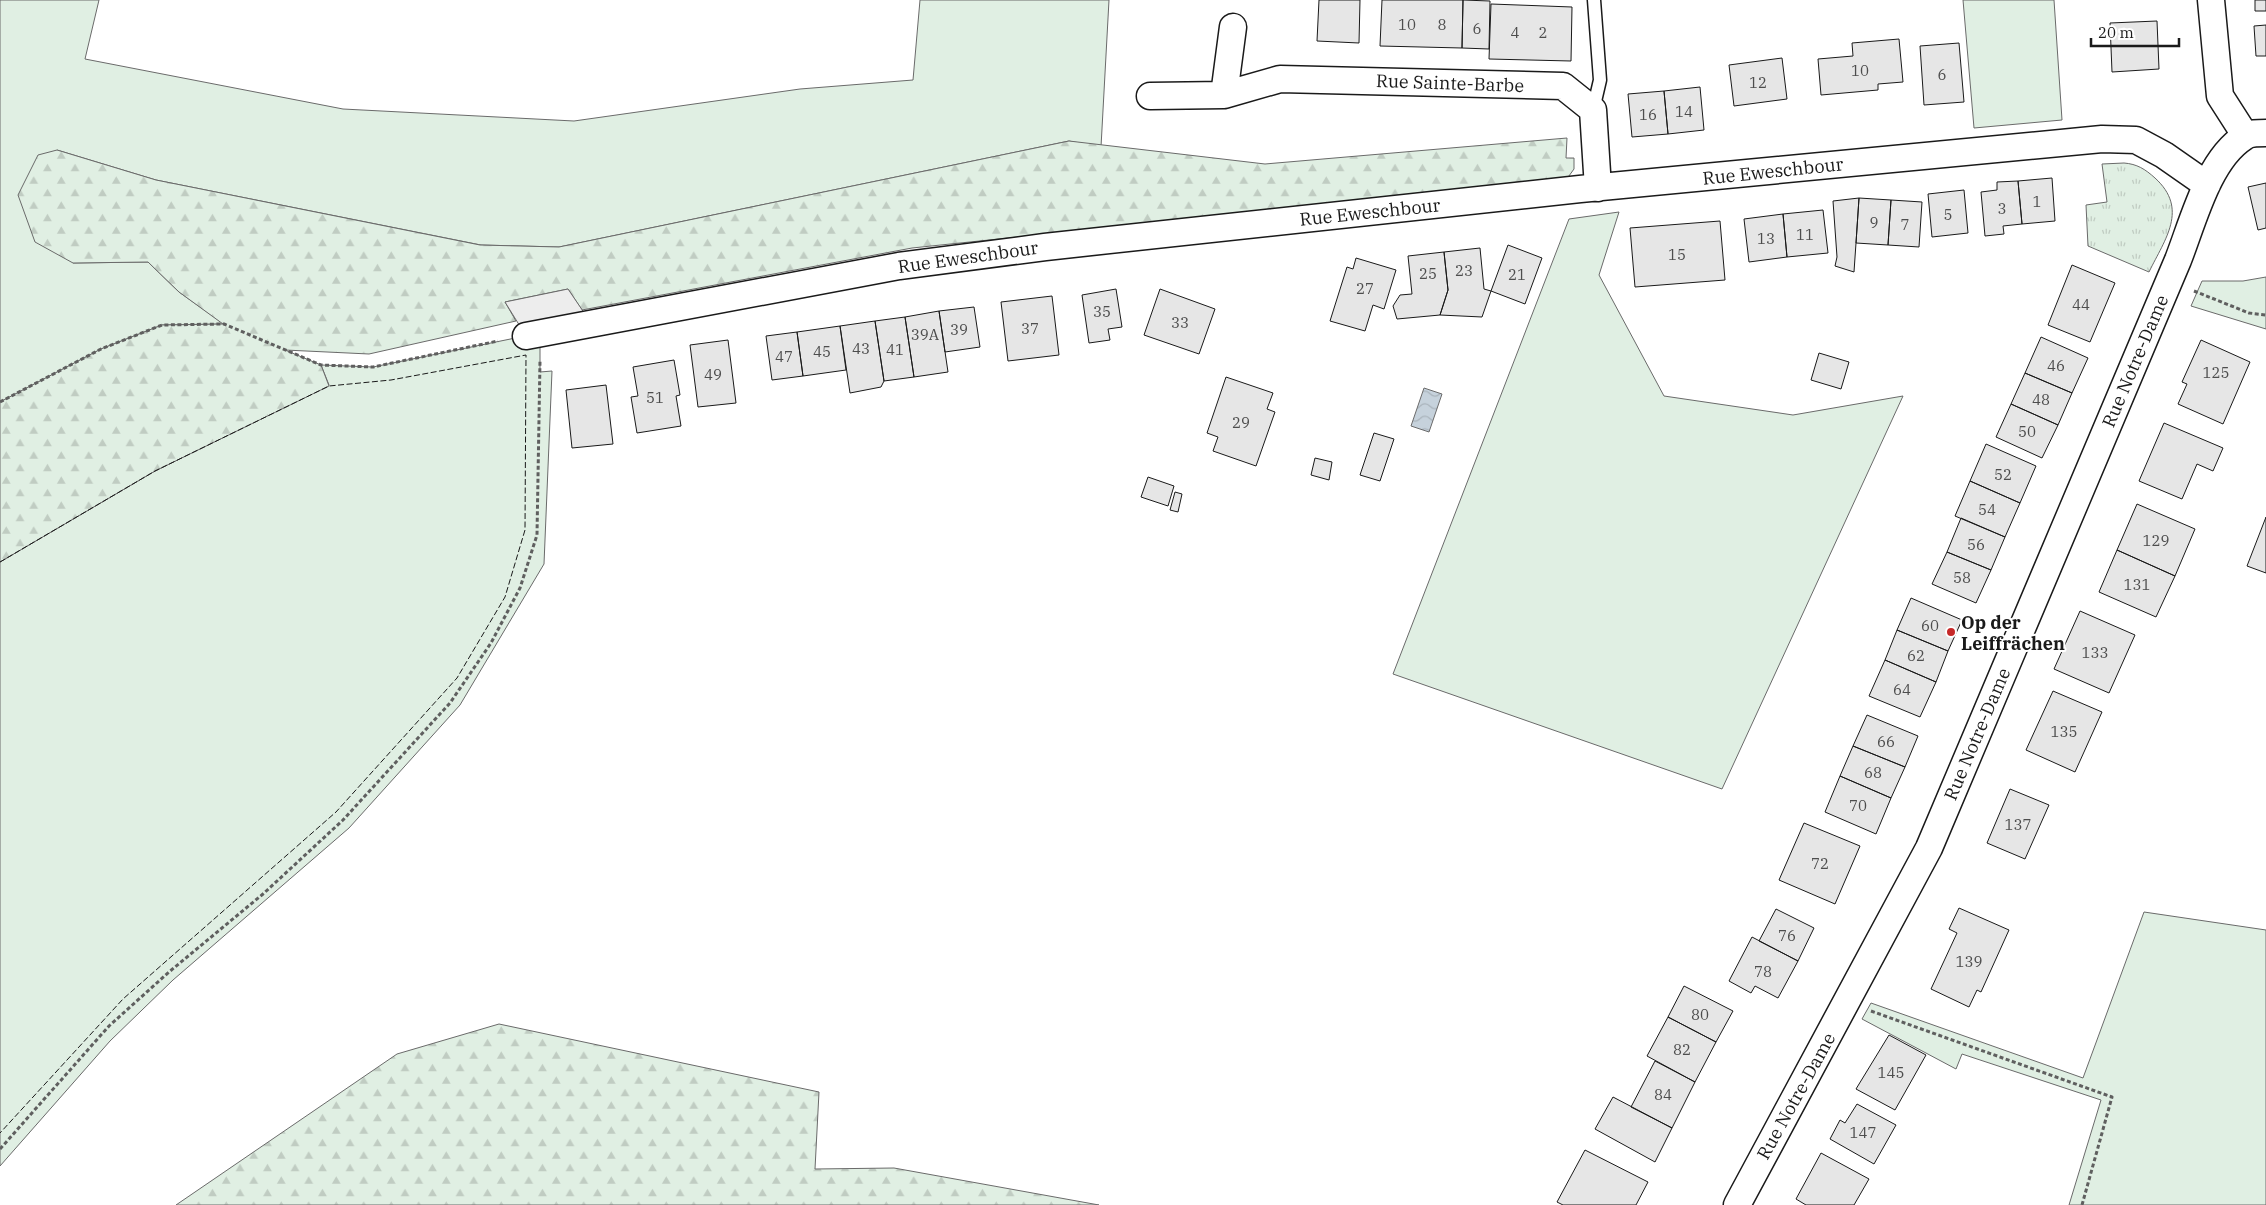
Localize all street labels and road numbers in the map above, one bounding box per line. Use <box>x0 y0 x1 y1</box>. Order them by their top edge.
street label: Rue Sainte-Barbe <box>1376 69 1524 97</box>
street label: Rue Eweschbour <box>1701 152 1845 190</box>
street label: Rue Eweschbour <box>1298 193 1442 231</box>
street label: Rue Eweschbour <box>896 236 1040 278</box>
street label: Rue Notre-Dame <box>2097 291 2173 431</box>
street label: Rue Notre-Dame <box>1939 664 2015 804</box>
street label: Rue Notre-Dame <box>1752 1028 1840 1164</box>

